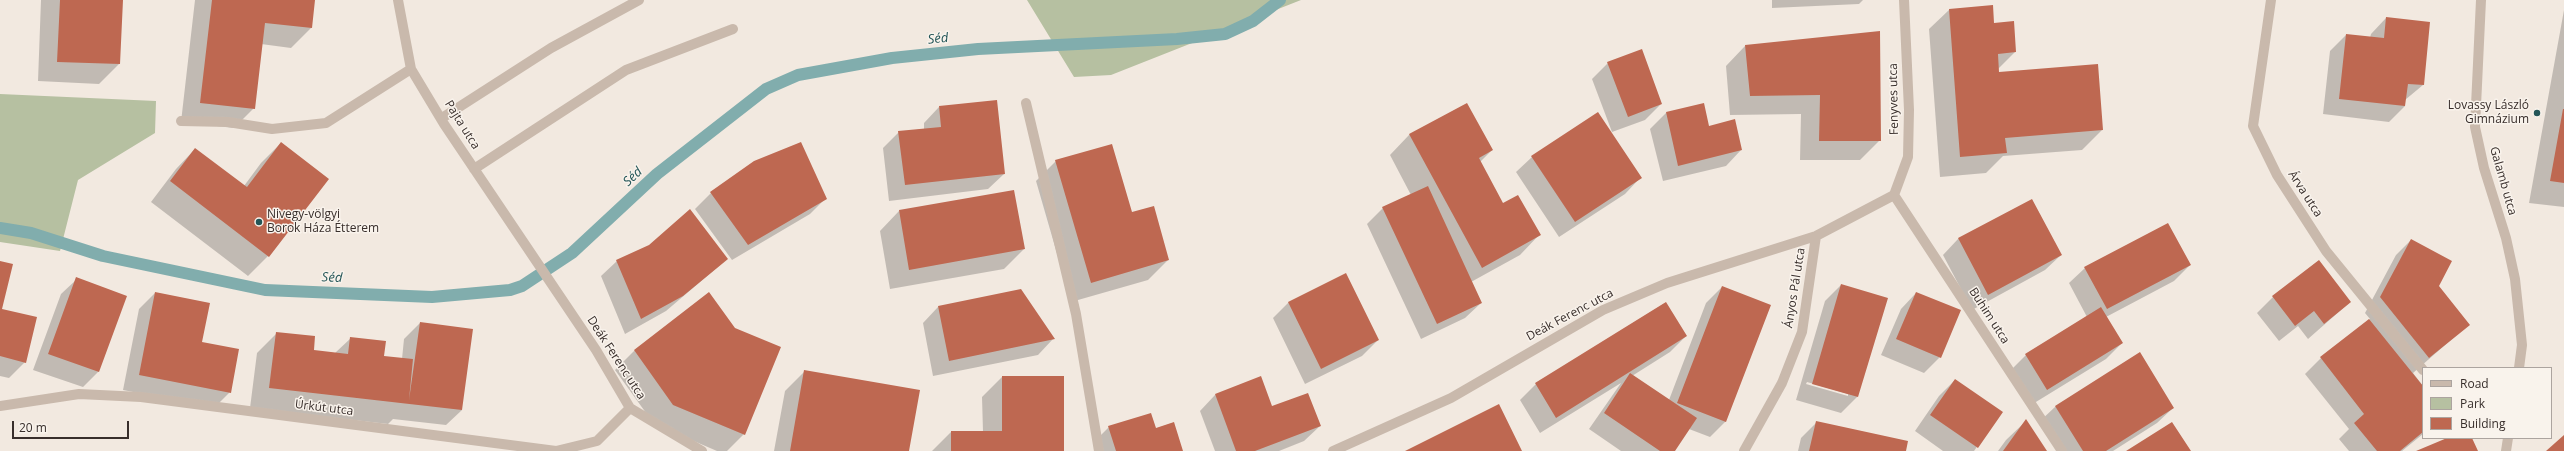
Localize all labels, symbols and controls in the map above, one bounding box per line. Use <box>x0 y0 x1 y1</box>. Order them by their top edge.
water label: Séd <box>927 30 949 48</box>
street label: Fenyves utca <box>1886 63 1902 135</box>
street label: Pajta utca <box>441 98 483 152</box>
place label: Lovassy László Gimnázium <box>2448 99 2529 127</box>
marker: Lovassy László Gimnázium <box>2532 108 2542 118</box>
street label: Galamb utca <box>2486 145 2520 217</box>
water label: Séd <box>620 164 646 190</box>
street label: Árva utca <box>2285 168 2325 220</box>
place label: Nivegy-völgyi Borok Háza Étterem <box>267 208 379 236</box>
marker: Nivegy-völgyi Borok Háza Étterem <box>254 217 264 227</box>
street label: Ányos Pál utca <box>1782 247 1808 329</box>
water label: Séd <box>321 270 343 286</box>
street label: Buhim utca <box>1966 285 2012 347</box>
street label: Deák Ferenc utca <box>1524 286 1616 344</box>
street label: Deák Ferenc utca <box>584 314 648 402</box>
legend <box>2422 367 2552 439</box>
text: Road <box>2460 375 2489 392</box>
text: Park <box>2460 395 2485 412</box>
street label: Úrkút utca <box>294 397 354 419</box>
scale bar <box>14 413 131 439</box>
text: Building <box>2460 415 2505 432</box>
text: 20 m <box>19 419 47 436</box>

